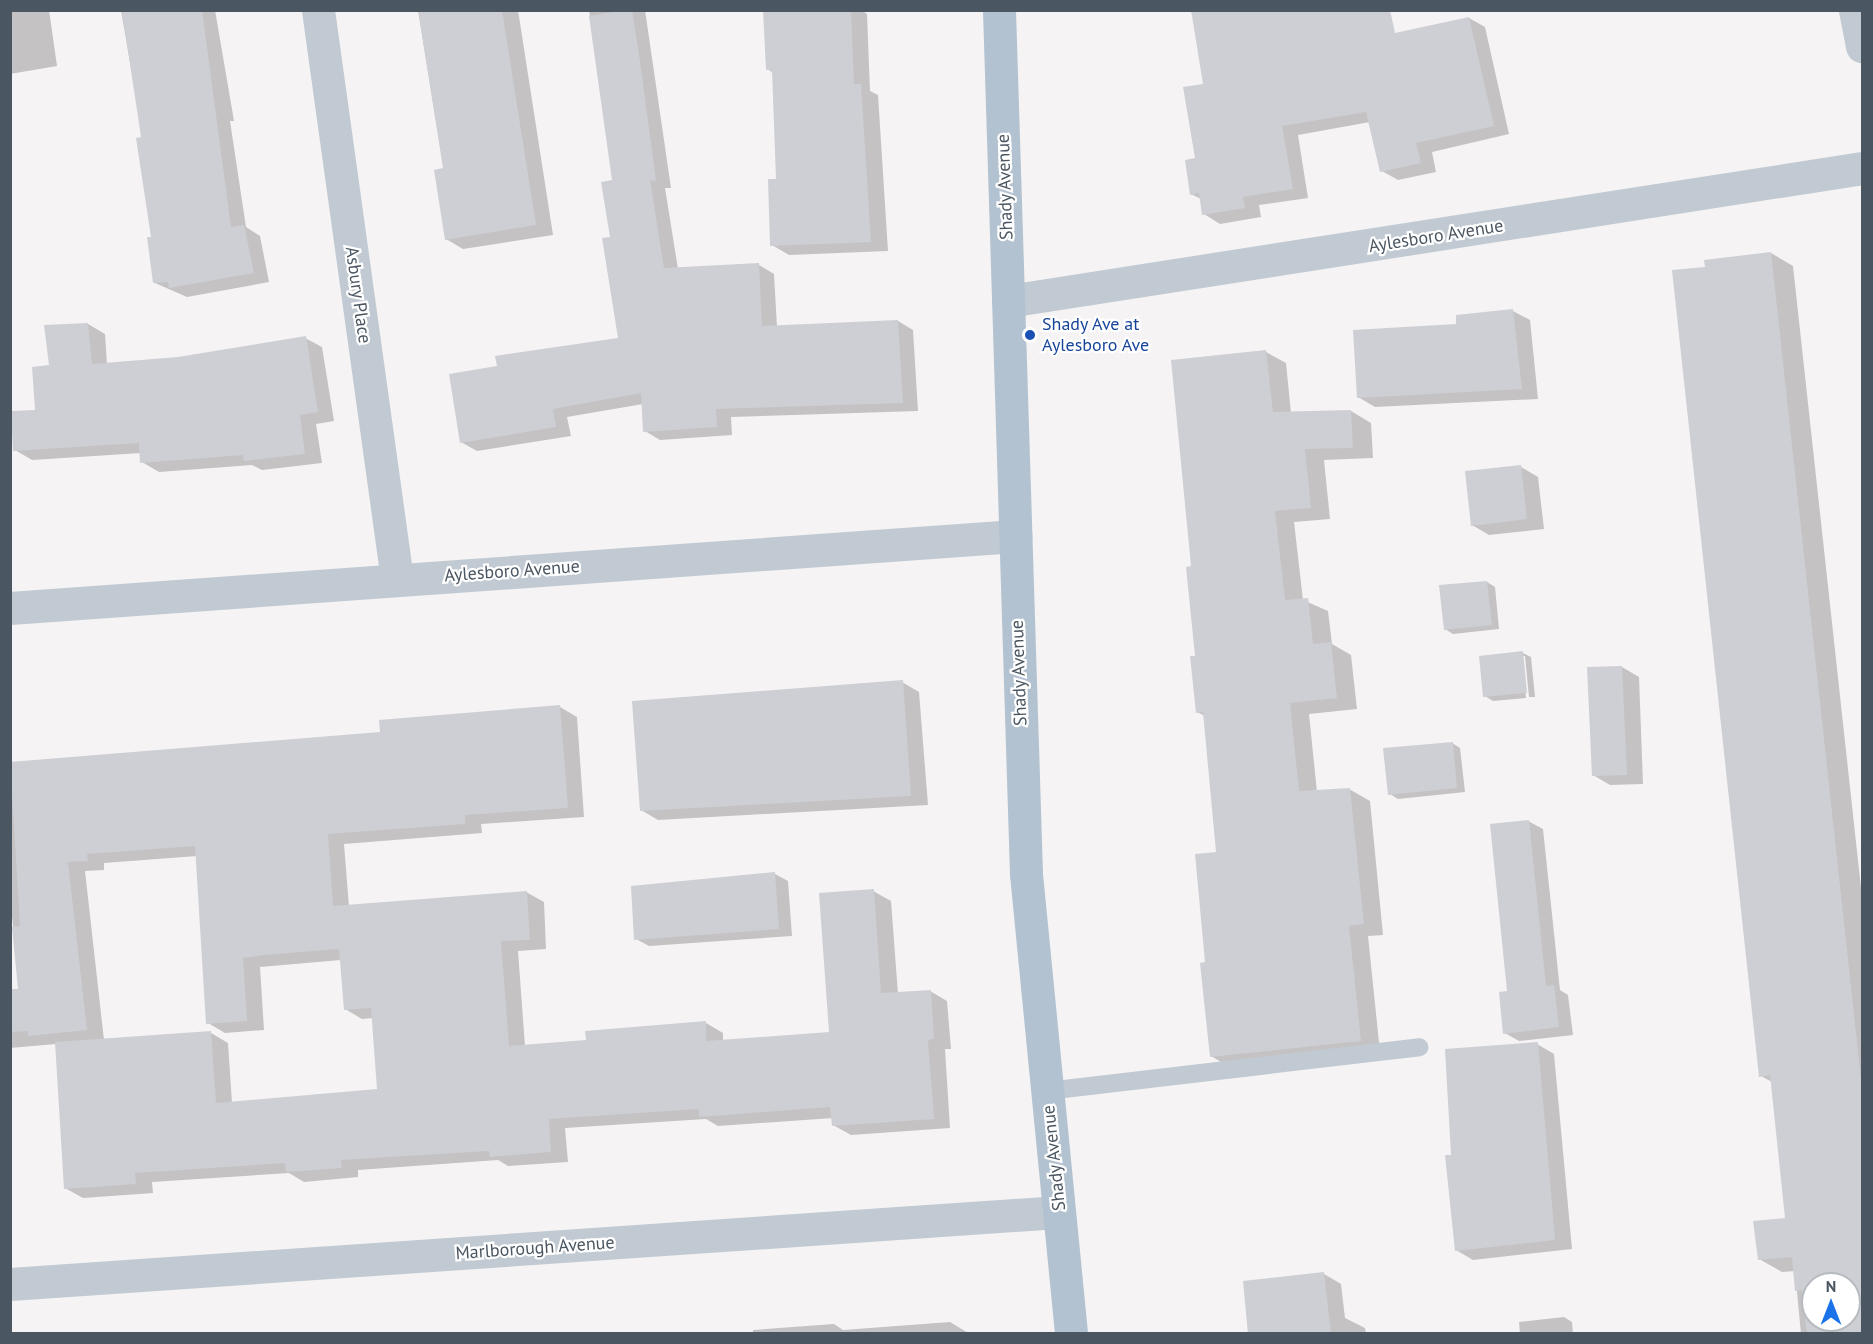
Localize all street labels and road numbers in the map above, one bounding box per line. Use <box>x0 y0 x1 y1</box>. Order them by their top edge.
street label: Shady Avenue <box>992 133 1018 241</box>
street label: Aylesboro Avenue <box>1367 215 1505 257</box>
street label: Asbury Place <box>340 245 376 345</box>
street label: Aylesboro Avenue <box>443 555 581 587</box>
street label: Shady Avenue <box>1006 619 1032 727</box>
street label: Shady Avenue <box>1038 1103 1070 1213</box>
street label: Marlborough Avenue <box>454 1232 616 1264</box>

